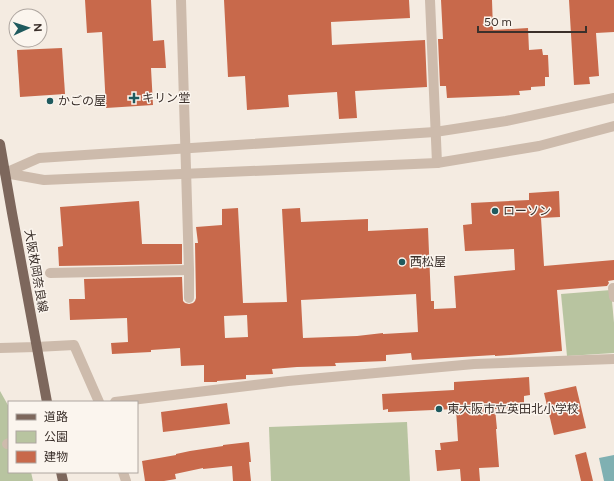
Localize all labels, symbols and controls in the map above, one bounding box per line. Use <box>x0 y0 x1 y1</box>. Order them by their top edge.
north arrow <box>8 8 48 48</box>
scale bar <box>478 8 586 34</box>
text: 50 m <box>484 15 512 29</box>
text: N <box>31 23 44 32</box>
place label: キリン堂 <box>142 91 190 105</box>
marker: キリン堂 <box>129 93 139 103</box>
place label: かごの屋 <box>58 94 106 108</box>
marker: かごの屋 <box>45 96 55 106</box>
place label: ローソン <box>503 204 551 218</box>
marker: ローソン <box>490 206 500 216</box>
street label: 大阪枚岡奈良線 <box>22 228 50 314</box>
place label: 西松屋 <box>410 255 446 269</box>
marker: 西松屋 <box>397 257 407 267</box>
legend <box>8 401 138 473</box>
place label: 東大阪市立英田北小学校 <box>447 402 579 416</box>
marker: 東大阪市立英田北小学校 <box>434 404 444 414</box>
text: 道路 <box>44 410 68 424</box>
text: 公園 <box>44 430 68 444</box>
text: 建物 <box>44 450 68 464</box>

